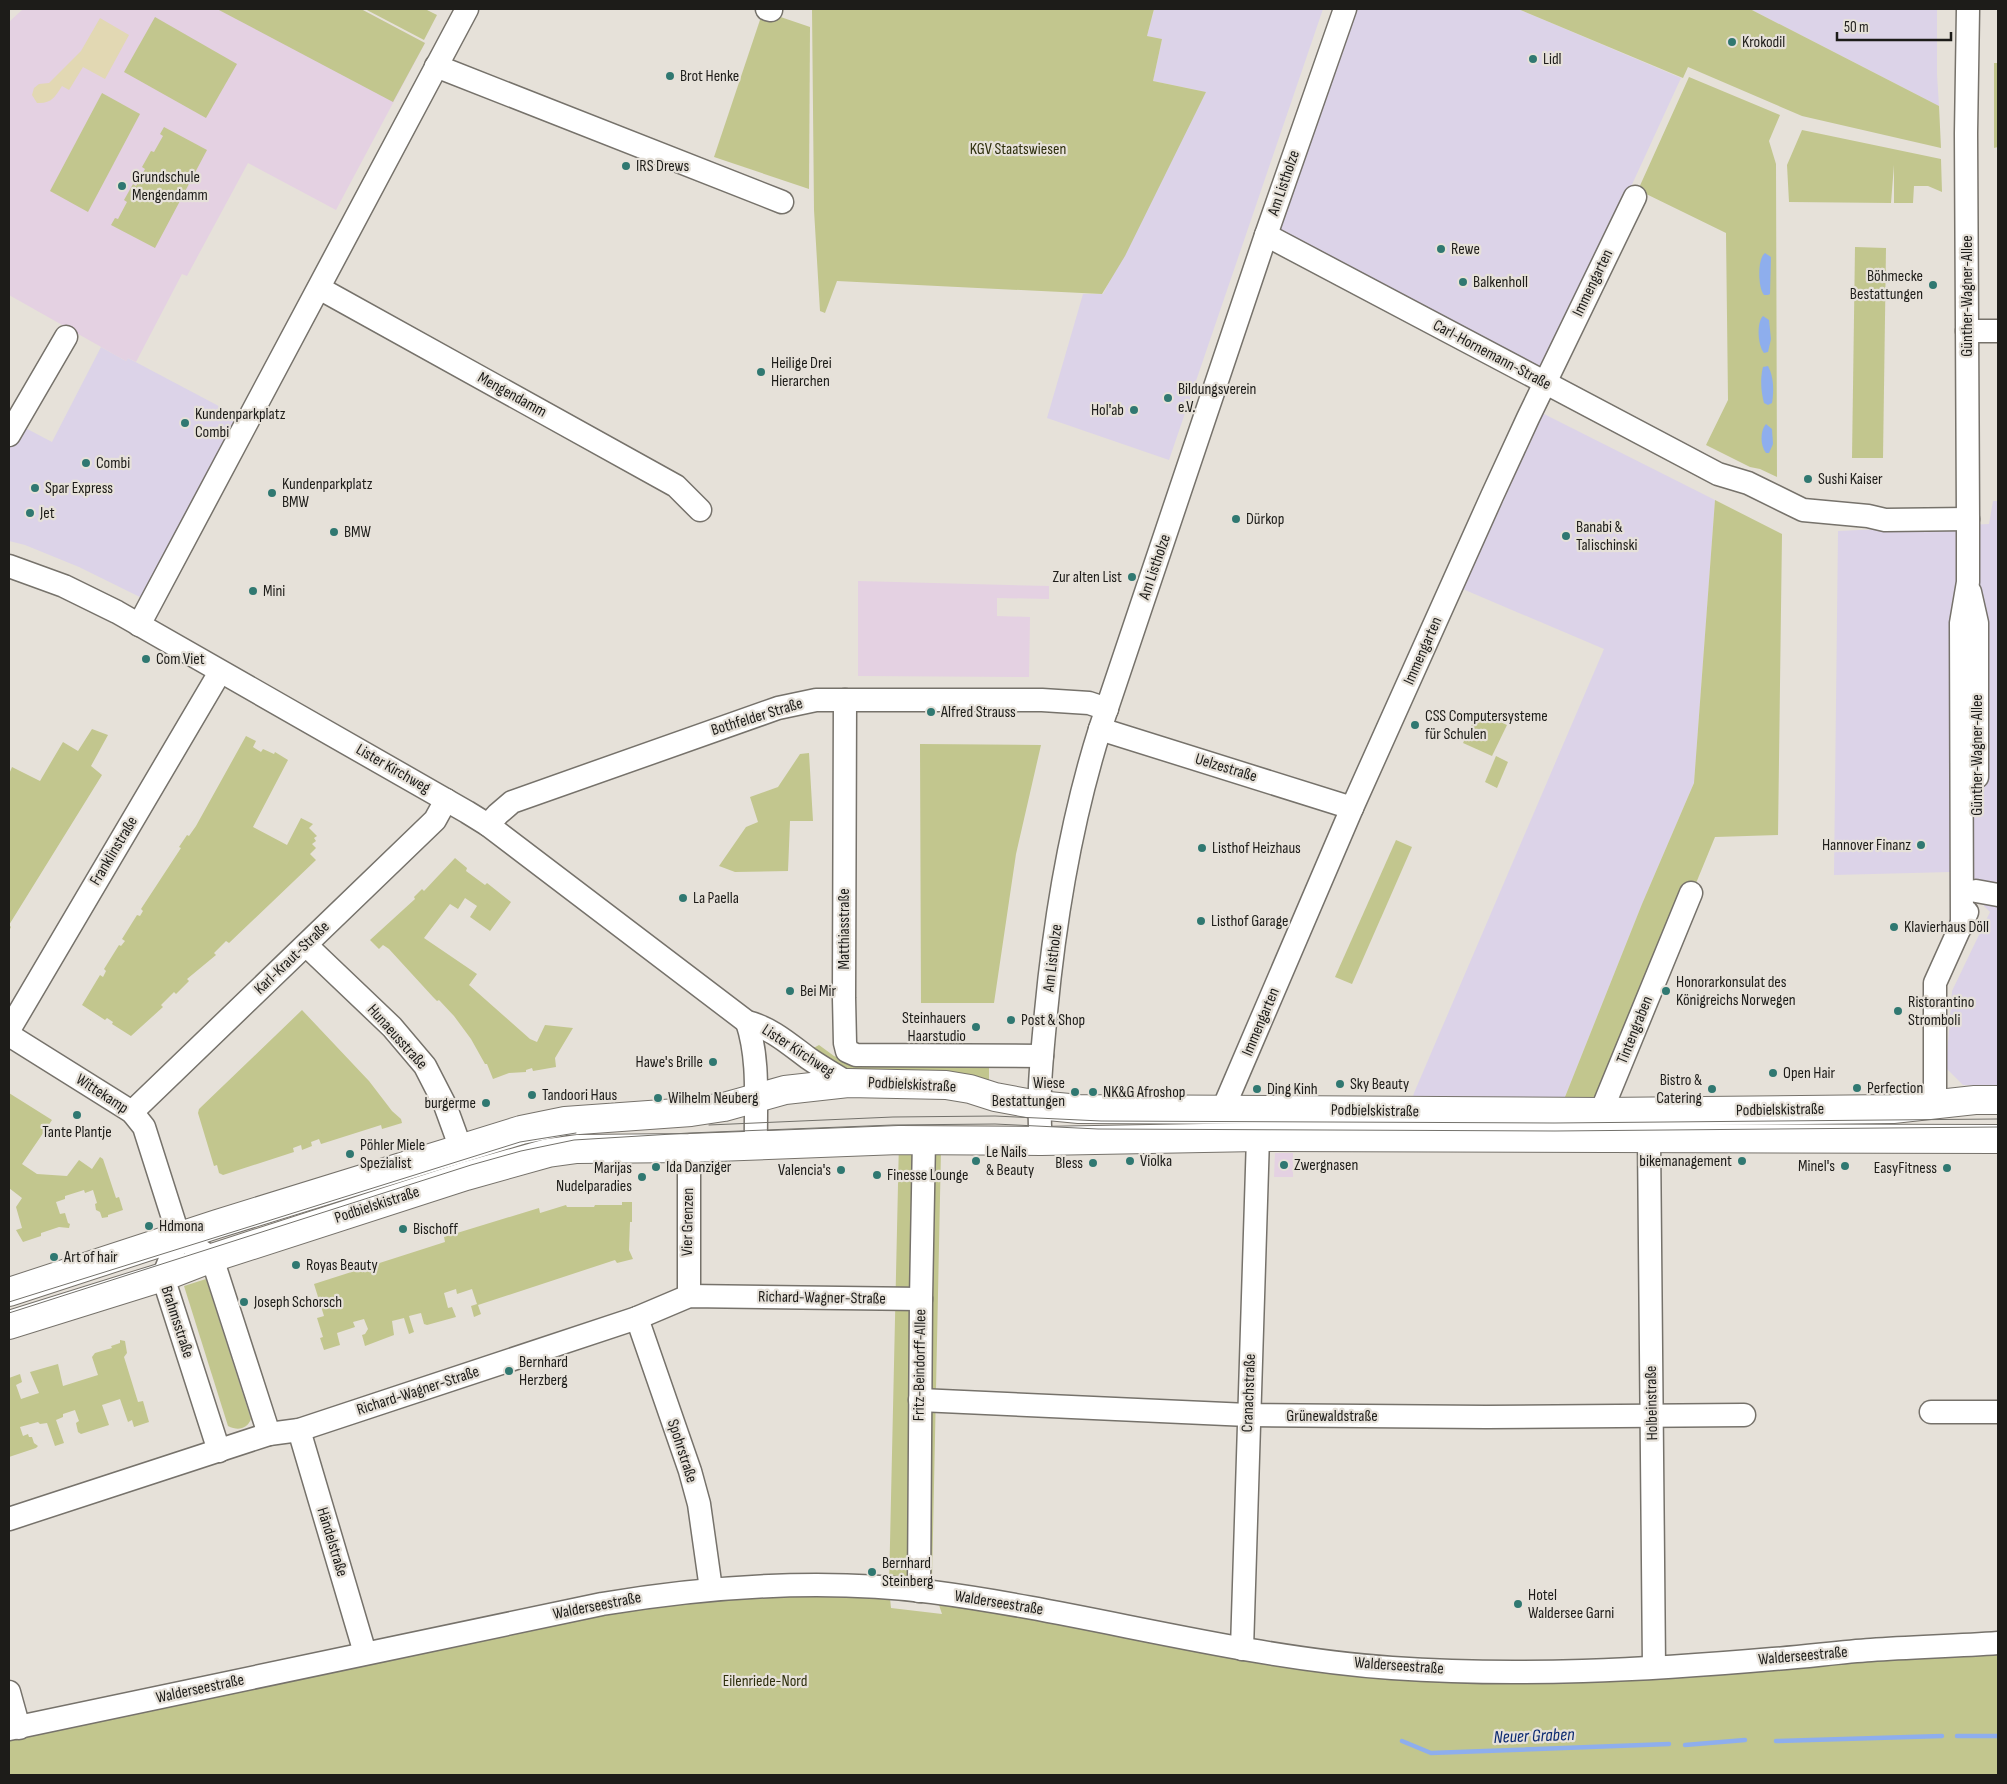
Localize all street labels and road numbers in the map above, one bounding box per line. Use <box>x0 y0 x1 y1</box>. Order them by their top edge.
street label: Am Listholze <box>1264 148 1304 219</box>
street label: Günther-Wagner-Allee <box>1958 235 1977 357</box>
street label: Immengarten <box>1569 246 1617 320</box>
street label: Carl-Hornemann-Straße <box>1430 316 1554 394</box>
street label: Mengendamm <box>474 368 550 422</box>
street label: Am Listholze <box>1135 532 1175 603</box>
street label: Immengarten <box>1400 614 1446 688</box>
street label: Bothfelder Straße <box>709 694 805 740</box>
street label: Günther-Wagner-Allee <box>1968 694 1987 816</box>
street label: Lister Kirchweg <box>353 740 433 798</box>
street label: Uelzestraße <box>1193 750 1259 786</box>
street label: Franklinstraße <box>86 813 142 889</box>
street label: Matthiasstraße <box>835 888 854 970</box>
street label: Karl-Kraut-Straße <box>250 917 334 999</box>
street label: Am Listholze <box>1039 923 1067 994</box>
street label: Immengarten <box>1238 985 1284 1059</box>
street label: Tintengraben <box>1613 993 1657 1067</box>
street label: Hunaeusstraße <box>363 1001 431 1073</box>
street label: Lister Kirchweg <box>758 1021 838 1081</box>
street label: Wittekamp <box>72 1070 132 1118</box>
street label: Podbielskistraße <box>867 1073 957 1097</box>
street label: Podbielskistraße <box>1736 1100 1824 1120</box>
street label: Podbielskistraße <box>1331 1101 1419 1121</box>
street label: Podbielskistraße <box>332 1182 422 1228</box>
street label: Vier Grenzen <box>678 1188 698 1256</box>
street label: Brahmsstraße <box>156 1284 198 1360</box>
street label: Richard-Wagner-Straße <box>758 1287 886 1309</box>
street label: Fritz-Beindorff-Allee <box>910 1309 930 1421</box>
street label: Cranachstraße <box>1238 1353 1260 1433</box>
street label: Richard-Wagner-Straße <box>354 1362 482 1420</box>
street label: Holbeinstraße <box>1642 1365 1662 1441</box>
street label: Grünewaldstraße <box>1286 1407 1378 1426</box>
street label: Spohrstraße <box>663 1417 701 1485</box>
street label: Händelstraße <box>312 1505 352 1579</box>
street label: Walderseestraße <box>953 1587 1045 1619</box>
street label: Walderseestraße <box>551 1588 643 1624</box>
street label: Walderseestraße <box>1758 1643 1848 1669</box>
street label: Walderseestraße <box>1354 1653 1444 1679</box>
street label: Walderseestraße <box>154 1670 246 1708</box>

